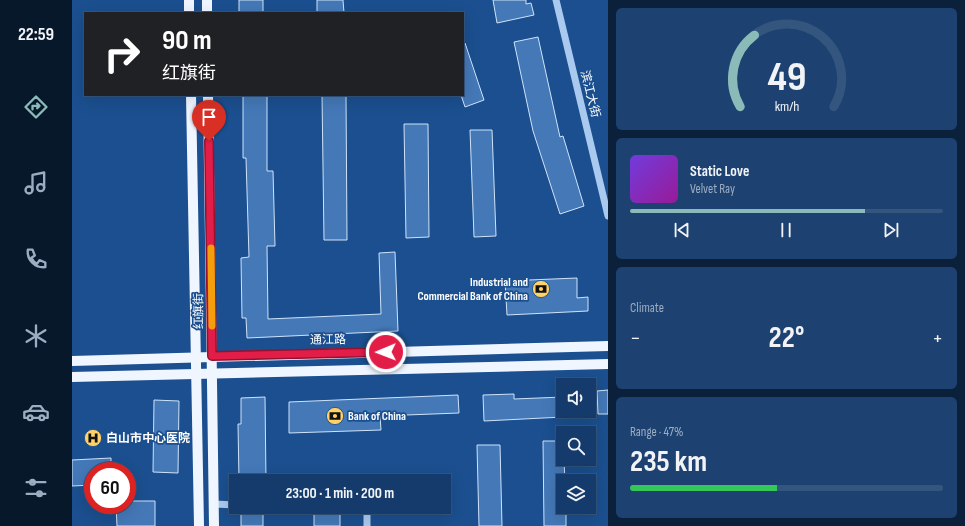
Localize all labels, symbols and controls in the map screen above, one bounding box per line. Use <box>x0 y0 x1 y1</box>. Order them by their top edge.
text: 22:59 <box>18 24 54 45</box>
text: 90 m <box>162 24 212 57</box>
icon: right <box>96 28 148 80</box>
text: 49 <box>767 53 806 102</box>
text: 红旗街 <box>162 63 216 84</box>
street label: 滨江大街 <box>577 69 603 119</box>
icon: directions <box>22 93 50 121</box>
text: km/h <box>774 97 799 114</box>
pin <box>192 100 226 141</box>
icon: arrive <box>198 106 220 128</box>
text: Static Love <box>690 162 749 181</box>
icon: music <box>22 169 50 197</box>
text: Velvet Ray <box>690 181 735 197</box>
icon: previous <box>671 219 693 241</box>
icon: pause <box>775 219 797 241</box>
icon: next <box>880 219 902 241</box>
icon: phone <box>22 245 50 273</box>
place label: Industrial and Commercial Bank of China <box>417 275 528 304</box>
bank icon: Industrial and Commercial Bank of China <box>531 279 551 299</box>
street label: 红旗街 <box>191 293 207 329</box>
text: Climate <box>630 300 664 316</box>
text: 22° <box>769 320 804 356</box>
icon: climate <box>22 322 50 350</box>
text: − <box>630 325 641 352</box>
text: + <box>932 325 943 352</box>
position arrow <box>365 331 407 373</box>
street label: 通江路 <box>310 332 346 348</box>
map controls <box>556 378 596 514</box>
button: sound <box>556 378 596 418</box>
icon: car <box>22 398 50 426</box>
bank icon: Bank of China <box>325 406 345 426</box>
place label: Bank of China <box>348 409 406 424</box>
text: Range · 47% <box>630 424 683 440</box>
button: search <box>556 426 596 466</box>
hospital icon: 白山市中心医院 <box>83 428 103 448</box>
place label: 白山市中心医院 <box>106 431 190 446</box>
text: 235 km <box>630 444 707 480</box>
speed limit sign: 60 <box>84 462 136 514</box>
icon: filters <box>22 474 50 502</box>
button: layers <box>556 474 596 514</box>
text: 23:00 · 1 min · 200 m <box>286 484 394 503</box>

